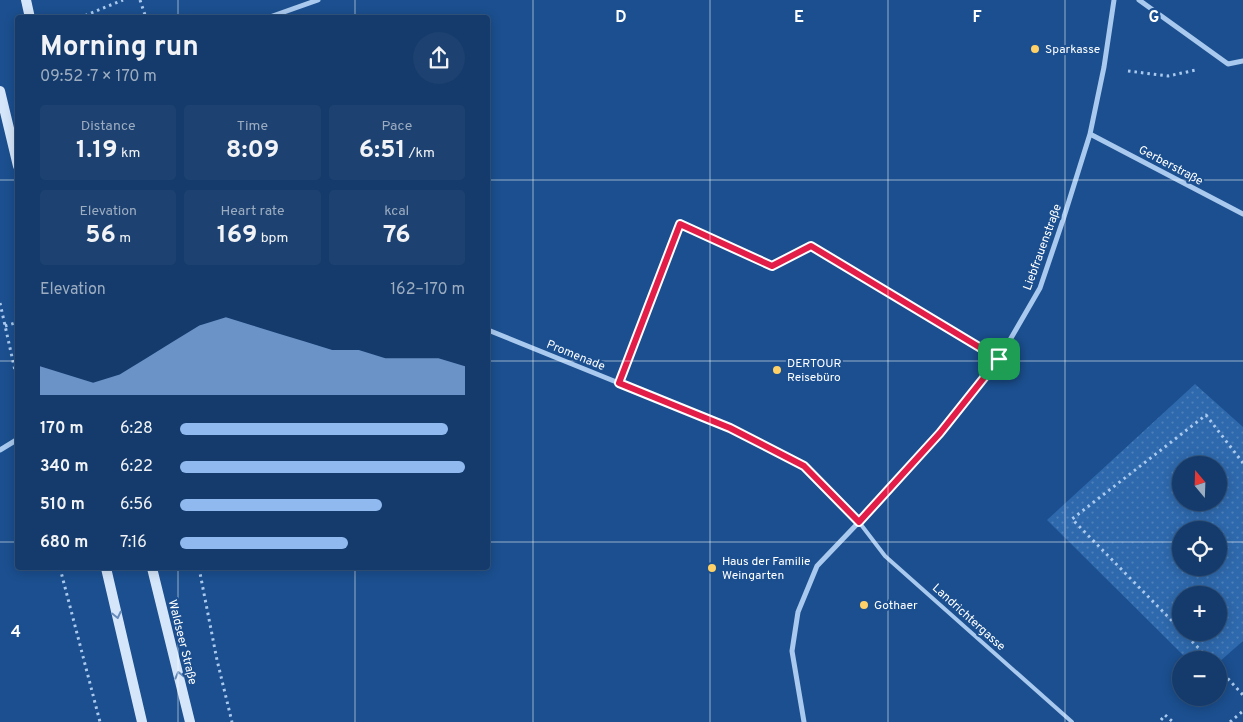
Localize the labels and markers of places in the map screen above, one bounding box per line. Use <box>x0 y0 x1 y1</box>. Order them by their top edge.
place label: Sparkasse <box>1045 42 1100 58</box>
marker: Sparkasse <box>1029 43 1041 55</box>
pin <box>978 338 1020 380</box>
place label: DERTOUR Reisebüro <box>787 356 841 386</box>
marker: DERTOUR Reisebüro <box>771 364 783 376</box>
place label: Haus der Familie Weingarten <box>722 554 810 584</box>
marker: Haus der Familie Weingarten <box>706 562 718 574</box>
place label: Gothaer <box>874 598 918 614</box>
marker: Gothaer <box>858 599 870 611</box>

